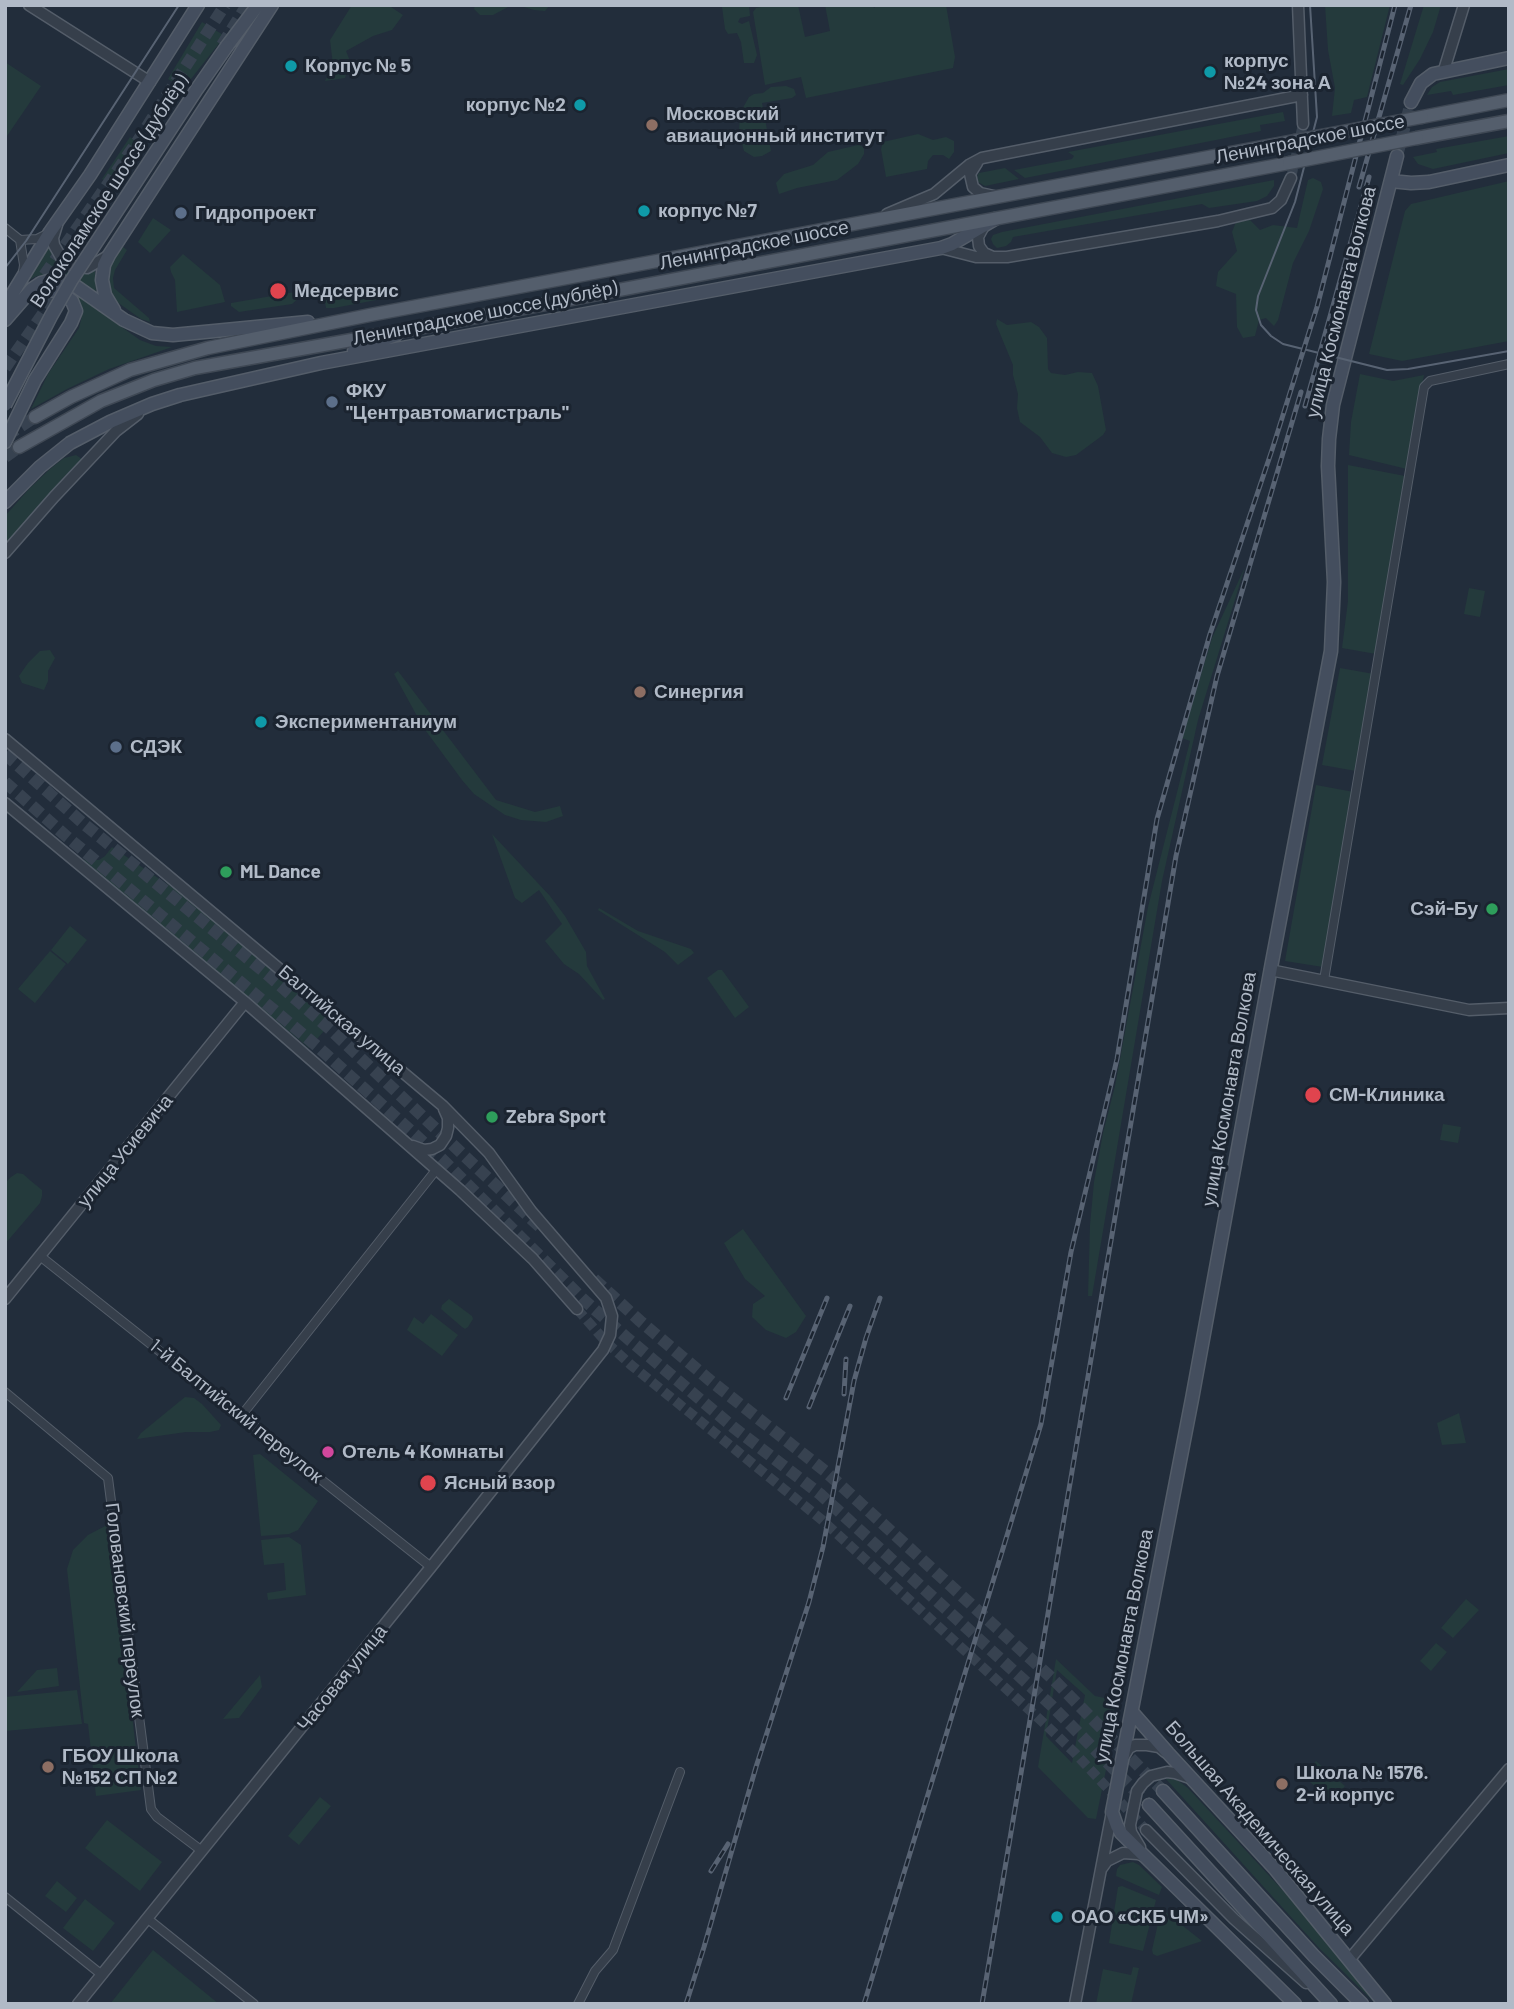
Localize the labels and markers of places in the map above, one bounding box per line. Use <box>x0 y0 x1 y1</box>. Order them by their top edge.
place label: корпус №24 зона А <box>1224 50 1331 94</box>
place label: Корпус № 5 <box>305 55 411 77</box>
marker: Корпус № 5 <box>283 58 299 74</box>
marker: корпус №24 зона А <box>1202 64 1218 80</box>
place label: корпус №2 <box>466 94 566 116</box>
marker: корпус №2 <box>572 97 588 113</box>
place label: Московский авиационный институт <box>666 103 885 147</box>
marker: Московский авиационный институт <box>644 117 660 133</box>
place label: корпус №7 <box>658 200 757 222</box>
place label: Гидропроект <box>195 202 316 224</box>
marker: корпус №7 <box>636 203 652 219</box>
marker: Гидропроект <box>173 205 189 221</box>
place label: Медсервис <box>294 280 399 302</box>
marker: Медсервис <box>268 281 288 301</box>
place label: ФКУ "Центравтомагистраль" <box>346 380 569 424</box>
marker: ФКУ "Центравтомагистраль" <box>324 394 340 410</box>
place label: Синергия <box>654 681 744 703</box>
marker: Синергия <box>632 684 648 700</box>
place label: Экспериментаниум <box>275 711 457 733</box>
marker: Экспериментаниум <box>253 714 269 730</box>
place label: СДЭК <box>130 736 182 758</box>
marker: СДЭК <box>108 739 124 755</box>
place label: ML Dance <box>240 861 321 883</box>
marker: ML Dance <box>218 864 234 880</box>
place label: Сэй-Бу <box>1410 898 1478 920</box>
marker: Сэй-Бу <box>1484 901 1500 917</box>
place label: СМ-Клиника <box>1329 1084 1445 1106</box>
marker: СМ-Клиника <box>1303 1085 1323 1105</box>
place label: Zebra Sport <box>506 1106 606 1128</box>
marker: Zebra Sport <box>484 1109 500 1125</box>
place label: Отель 4 Комнаты <box>342 1441 504 1463</box>
marker: Отель 4 Комнаты <box>320 1444 336 1460</box>
place label: Ясный взор <box>444 1472 555 1494</box>
marker: Ясный взор <box>418 1473 438 1493</box>
place label: ГБОУ Школа №152 СП №2 <box>62 1745 178 1789</box>
marker: ГБОУ Школа №152 СП №2 <box>40 1759 56 1775</box>
place label: Школа № 1576. 2-й корпус <box>1296 1762 1429 1806</box>
marker: Школа № 1576. 2-й корпус <box>1274 1776 1290 1792</box>
place label: ОАО «СКБ ЧМ» <box>1071 1906 1209 1928</box>
marker: ОАО «СКБ ЧМ» <box>1049 1909 1065 1925</box>

